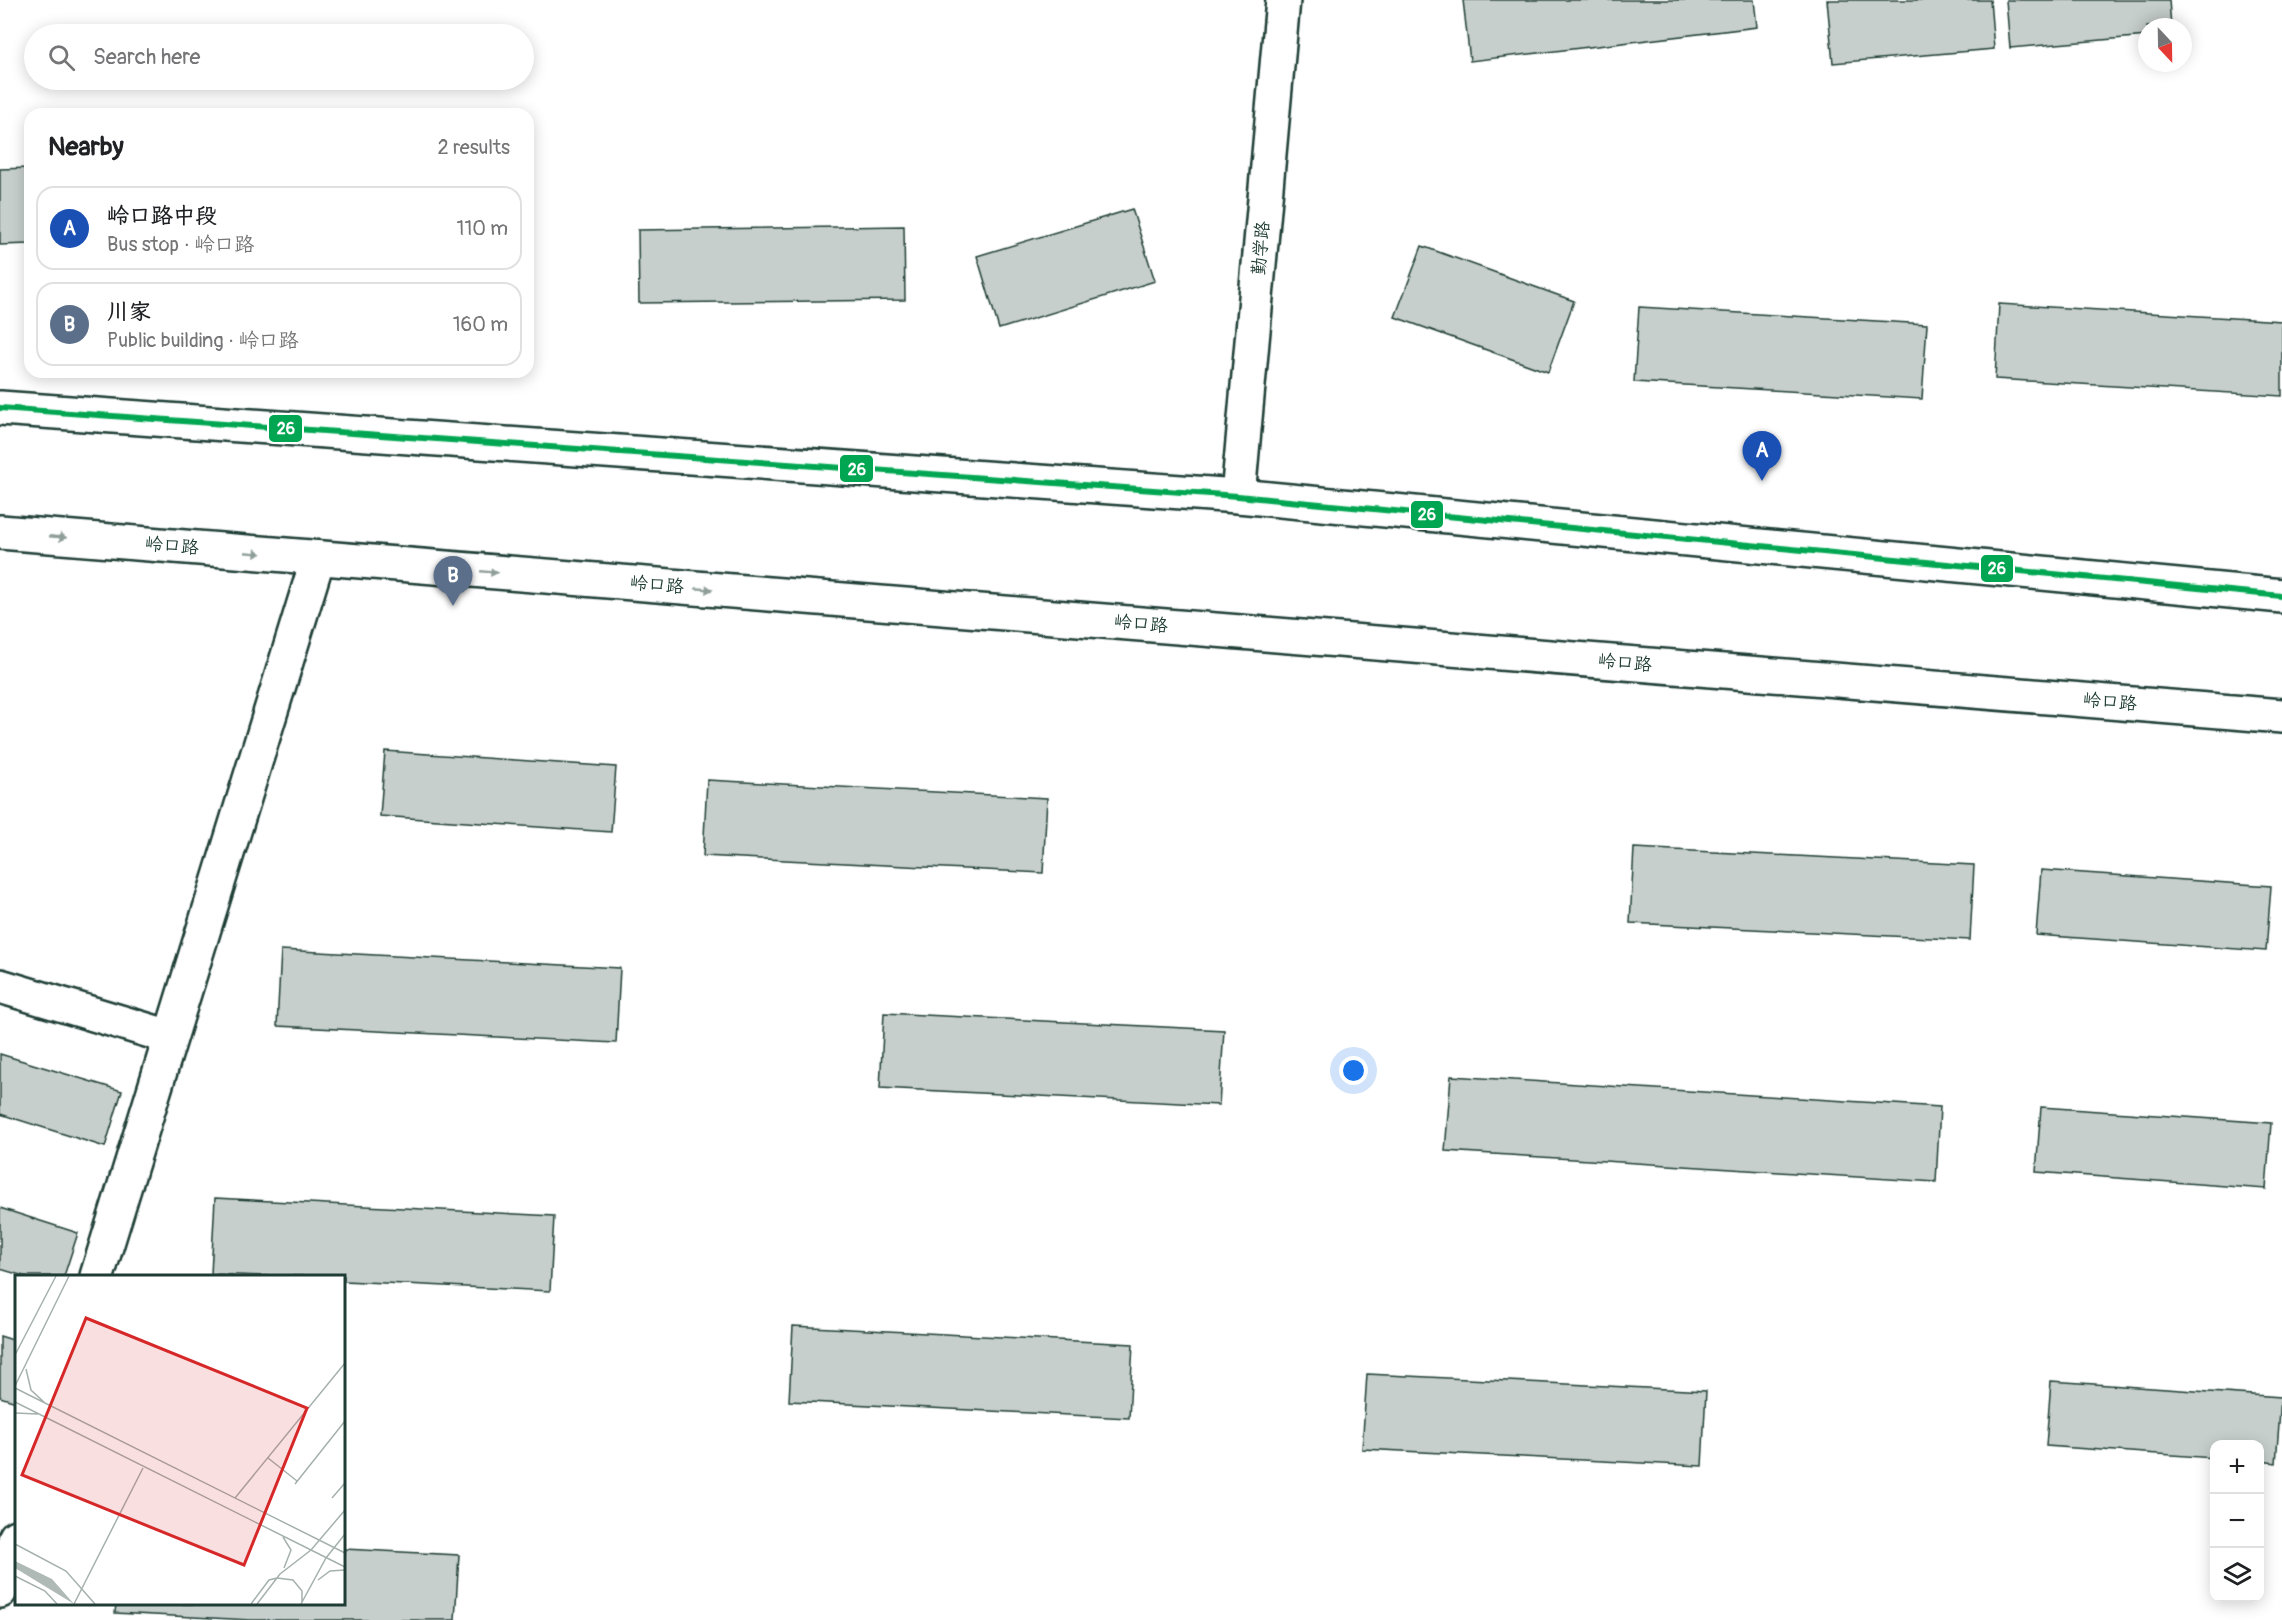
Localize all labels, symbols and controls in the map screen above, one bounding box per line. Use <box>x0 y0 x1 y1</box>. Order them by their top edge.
north arrow <box>2138 18 2192 72</box>
search box <box>24 24 534 90</box>
icon: search <box>45 41 78 74</box>
text: Search here <box>93 43 200 71</box>
text: Nearby <box>48 131 124 163</box>
text: 2 results <box>438 135 510 160</box>
text: 岭口路中段 <box>107 202 217 230</box>
text: A <box>63 216 76 241</box>
text: 110 m <box>457 216 508 241</box>
street label: 勤学路 <box>1247 220 1275 276</box>
text: Bus stop · 岭口路 <box>107 232 254 257</box>
text: 川家 <box>107 298 151 326</box>
text: B <box>64 312 75 337</box>
text: 160 m <box>453 312 508 337</box>
text: Public building · 岭口路 <box>107 328 299 353</box>
line badge: 26 <box>268 414 303 443</box>
text: 26 <box>277 419 295 439</box>
pin: A <box>1742 432 1782 481</box>
line badge: 26 <box>839 454 874 483</box>
text: 26 <box>848 460 866 480</box>
line badge: 26 <box>1410 500 1444 529</box>
text: 26 <box>1418 505 1436 525</box>
one-way arrow <box>49 532 68 542</box>
street label: 岭口路 <box>144 532 200 560</box>
one-way arrow <box>243 548 262 557</box>
line badge: 26 <box>1980 554 2014 583</box>
pin: B <box>434 556 472 606</box>
text: 26 <box>1988 559 2006 579</box>
one-way arrow <box>479 567 498 577</box>
street label: 岭口路 <box>629 571 685 599</box>
one-way arrow <box>695 584 714 594</box>
street label: 岭口路 <box>1113 610 1169 638</box>
street label: 岭口路 <box>1597 649 1653 677</box>
street label: 岭口路 <box>2082 688 2138 716</box>
your location <box>1339 1056 1368 1085</box>
inset map <box>15 1275 345 1605</box>
map controls <box>2210 1440 2264 1602</box>
button: + <box>2210 1440 2264 1494</box>
button: − <box>2210 1494 2264 1548</box>
button: layers <box>2210 1548 2264 1602</box>

